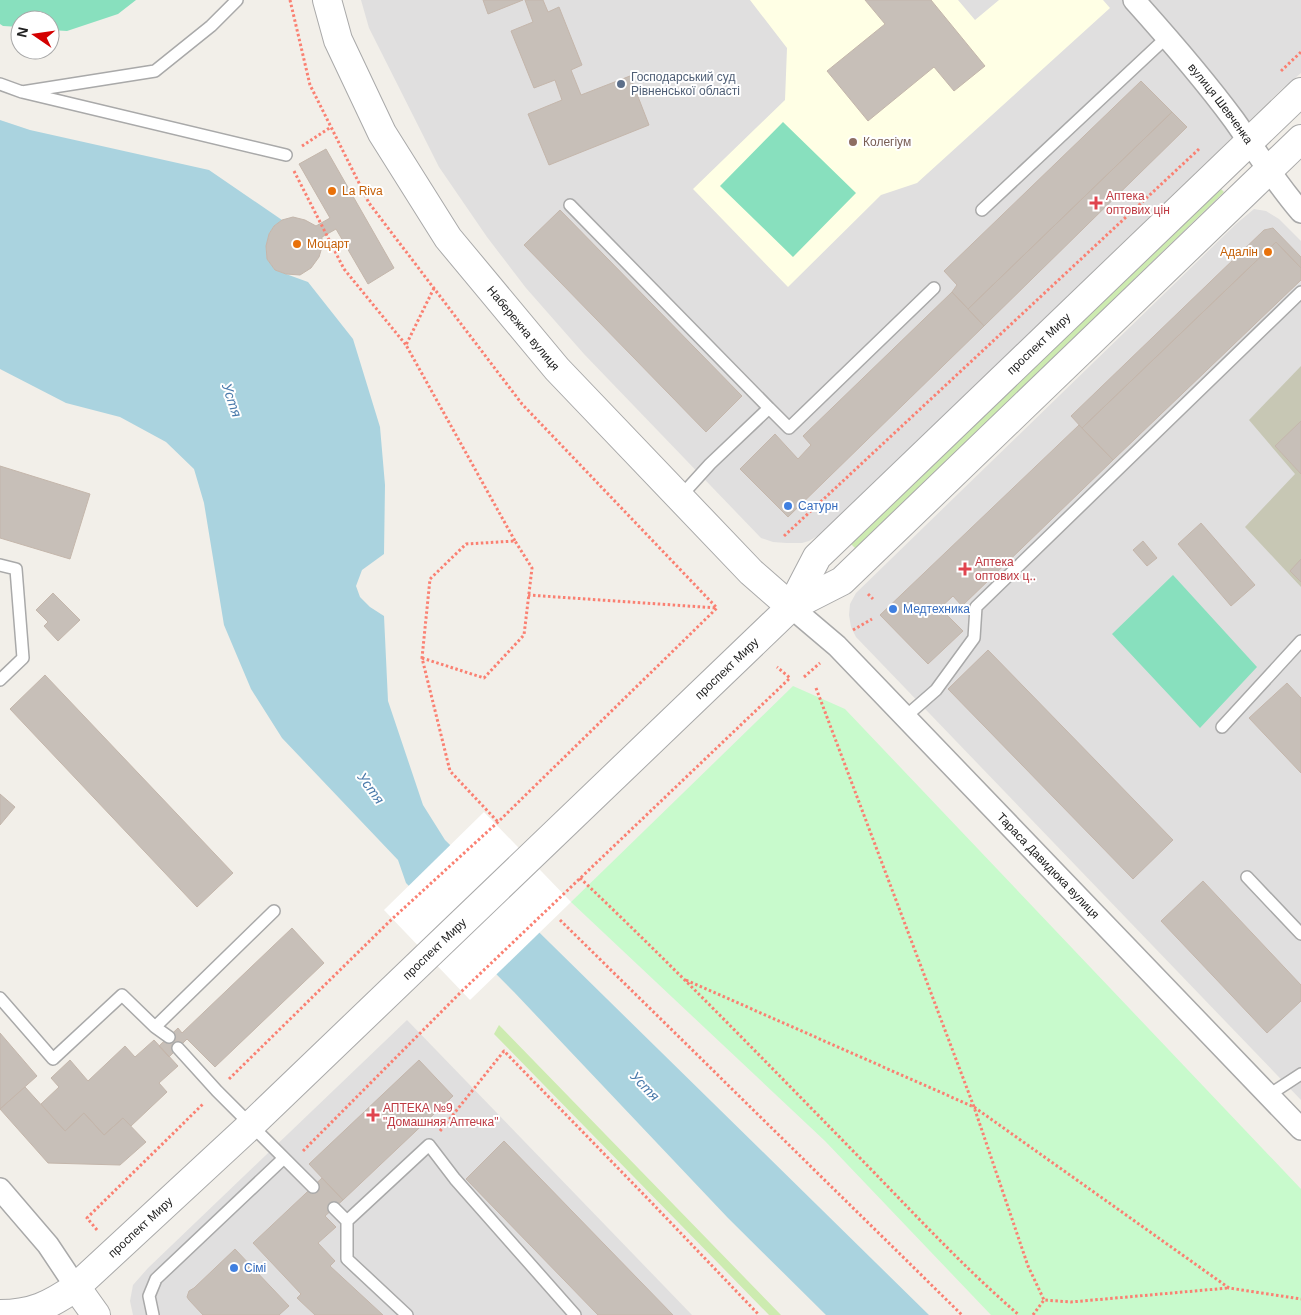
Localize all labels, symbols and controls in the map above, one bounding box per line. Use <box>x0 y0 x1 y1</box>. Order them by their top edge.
north arrow <box>10 10 60 60</box>
text: N <box>13 25 31 39</box>
street label: вулиця Шевченка <box>1185 60 1256 147</box>
place label: Господарський суд Рівненської області <box>631 70 740 98</box>
marker: Господарський суд Рівненської області <box>615 78 627 90</box>
place label: Колегіум <box>863 135 911 149</box>
marker: Колегіум <box>847 136 859 148</box>
place label: La Riva <box>342 184 383 198</box>
marker: La Riva <box>326 185 338 197</box>
place label: Аптека оптових цін <box>1106 189 1170 217</box>
marker: Аптека оптових цін <box>1090 197 1102 209</box>
place label: Моцарт <box>307 237 350 251</box>
marker: Моцарт <box>291 238 303 250</box>
place label: Адалін <box>1220 245 1258 259</box>
marker: Адалін <box>1262 246 1274 258</box>
street label: Набережна вулиця <box>484 283 562 374</box>
street label: проспект Миру <box>1004 310 1073 378</box>
water label: Устя <box>218 380 245 419</box>
place label: Сатурн <box>798 499 838 513</box>
marker: Сатурн <box>782 500 794 512</box>
place label: Аптека оптових ц‥ <box>975 555 1036 583</box>
marker: Аптека оптових ц‥ <box>959 563 971 575</box>
place label: Медтехника <box>903 602 970 616</box>
marker: Медтехника <box>887 603 899 615</box>
street label: проспект Миру <box>692 635 761 702</box>
water label: Устя <box>354 768 388 807</box>
street label: Тараса Давидюка вулиця <box>994 810 1102 922</box>
street label: проспект Миру <box>400 915 469 983</box>
water label: Устя <box>627 1067 663 1104</box>
place label: АПТЕКА №9 "Домашняя Аптечка" <box>383 1101 499 1129</box>
marker: АПТЕКА №9 "Домашняя Аптечка" <box>367 1109 379 1121</box>
street label: проспект Миру <box>105 1194 175 1261</box>
place label: Сімі <box>244 1261 266 1275</box>
marker: Сімі <box>228 1262 240 1274</box>

